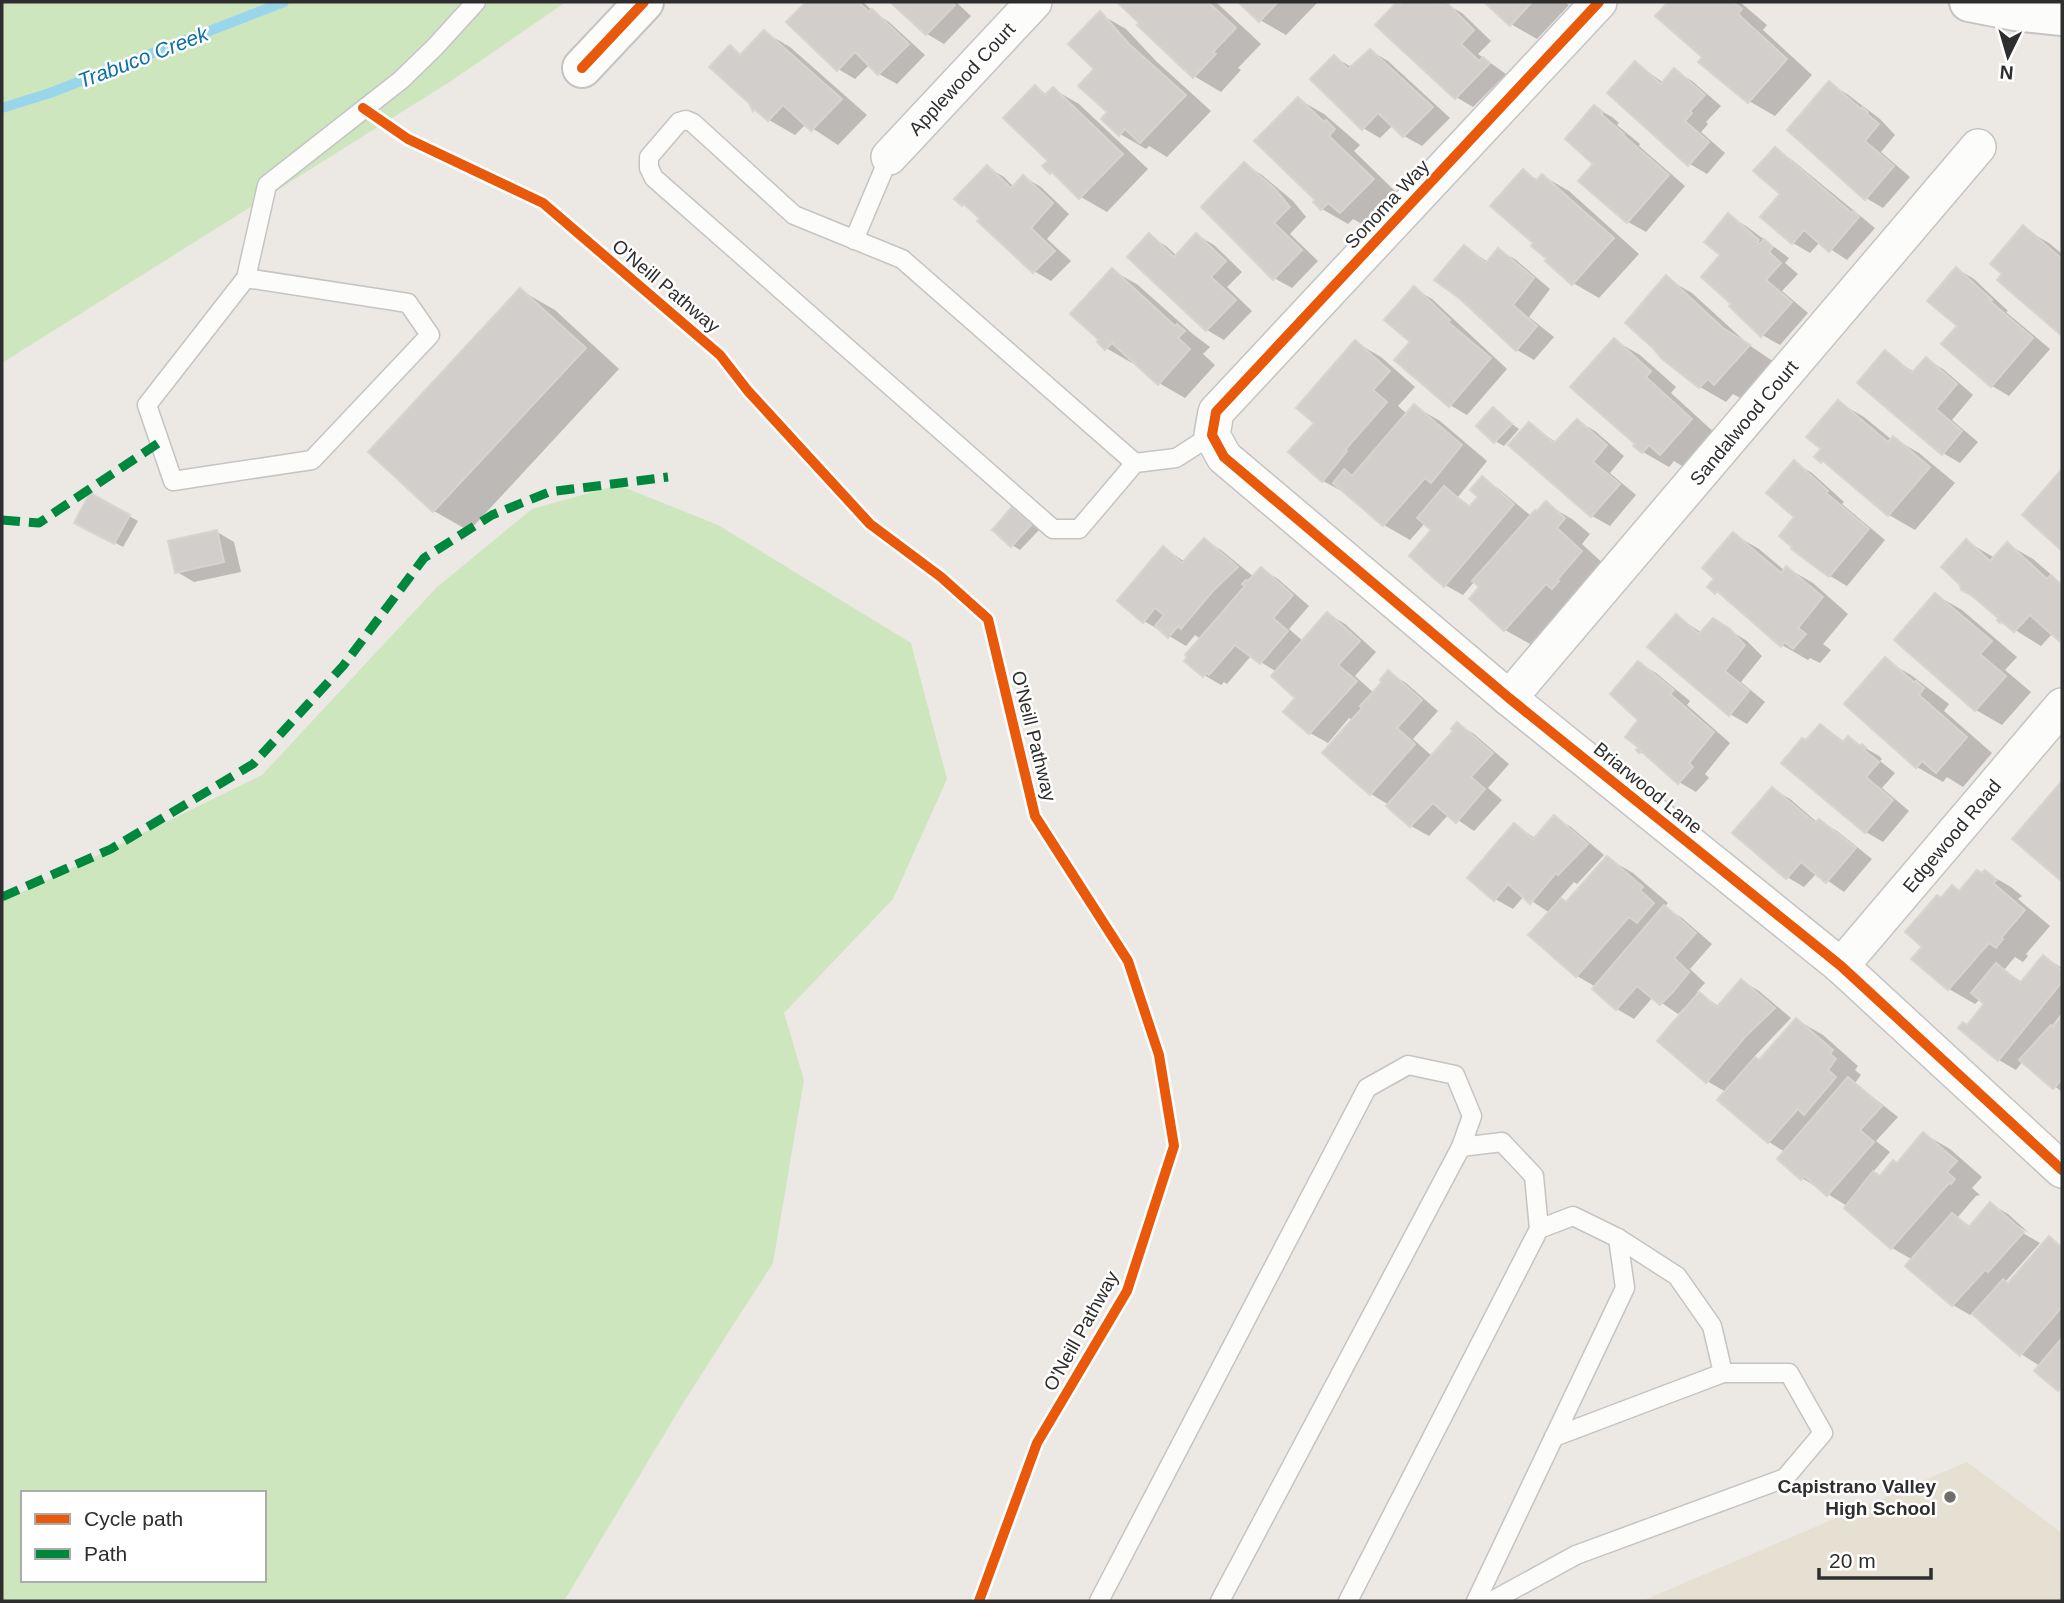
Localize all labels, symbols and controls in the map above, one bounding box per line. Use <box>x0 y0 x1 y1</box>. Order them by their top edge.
street label: Applewood Court <box>905 18 1020 139</box>
water label: Trabuco Creek <box>75 21 213 92</box>
north arrow <box>1973 21 2043 91</box>
text: N <box>1999 61 2014 83</box>
street label: Sonoma Way <box>1341 155 1434 253</box>
street label: O'Neill Pathway <box>608 235 724 337</box>
street label: Sandalwood Court <box>1686 356 1803 490</box>
street label: O'Neill Pathway <box>1008 669 1060 804</box>
street label: Briarwood Lane <box>1590 738 1706 838</box>
street label: Edgewood Road <box>1899 775 2005 897</box>
street label: O'Neill Pathway <box>1039 1267 1123 1394</box>
place label: Capistrano Valley High School <box>1778 1476 1936 1519</box>
marker: Capistrano Valley High School <box>1942 1489 1958 1505</box>
legend <box>21 1491 266 1582</box>
text: Cycle path <box>84 1507 183 1530</box>
scale bar <box>1819 1536 1931 1580</box>
text: Path <box>84 1542 127 1565</box>
text: 20 m <box>1829 1549 1876 1572</box>

